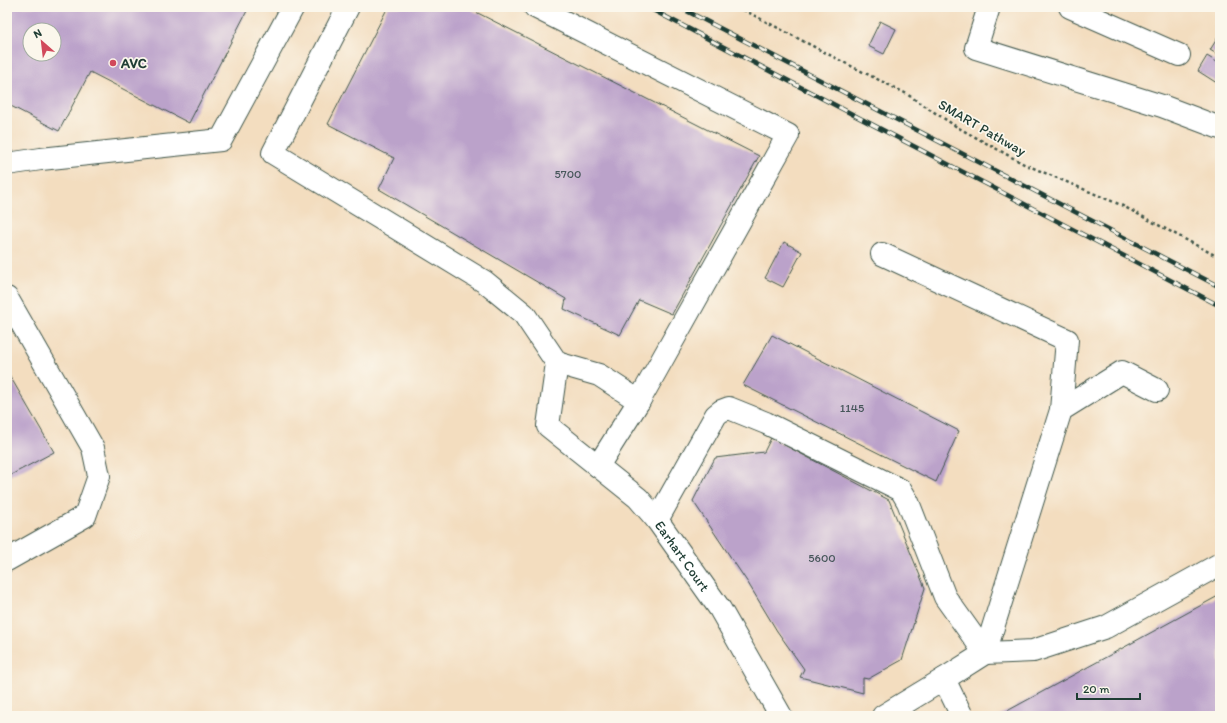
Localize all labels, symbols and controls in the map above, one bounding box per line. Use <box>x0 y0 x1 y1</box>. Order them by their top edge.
north arrow <box>22 22 62 62</box>
text: N <box>31 26 44 41</box>
place label: AVC <box>120 55 147 72</box>
marker: AVC <box>108 58 118 68</box>
street label: SMART Pathway <box>935 96 1029 160</box>
house number: 5700 <box>554 167 582 181</box>
house number: 1145 <box>840 401 864 415</box>
street label: Earhart Court <box>652 517 713 595</box>
house number: 5600 <box>808 551 836 565</box>
scale bar <box>1077 675 1140 701</box>
text: 20 m <box>1083 682 1110 696</box>

